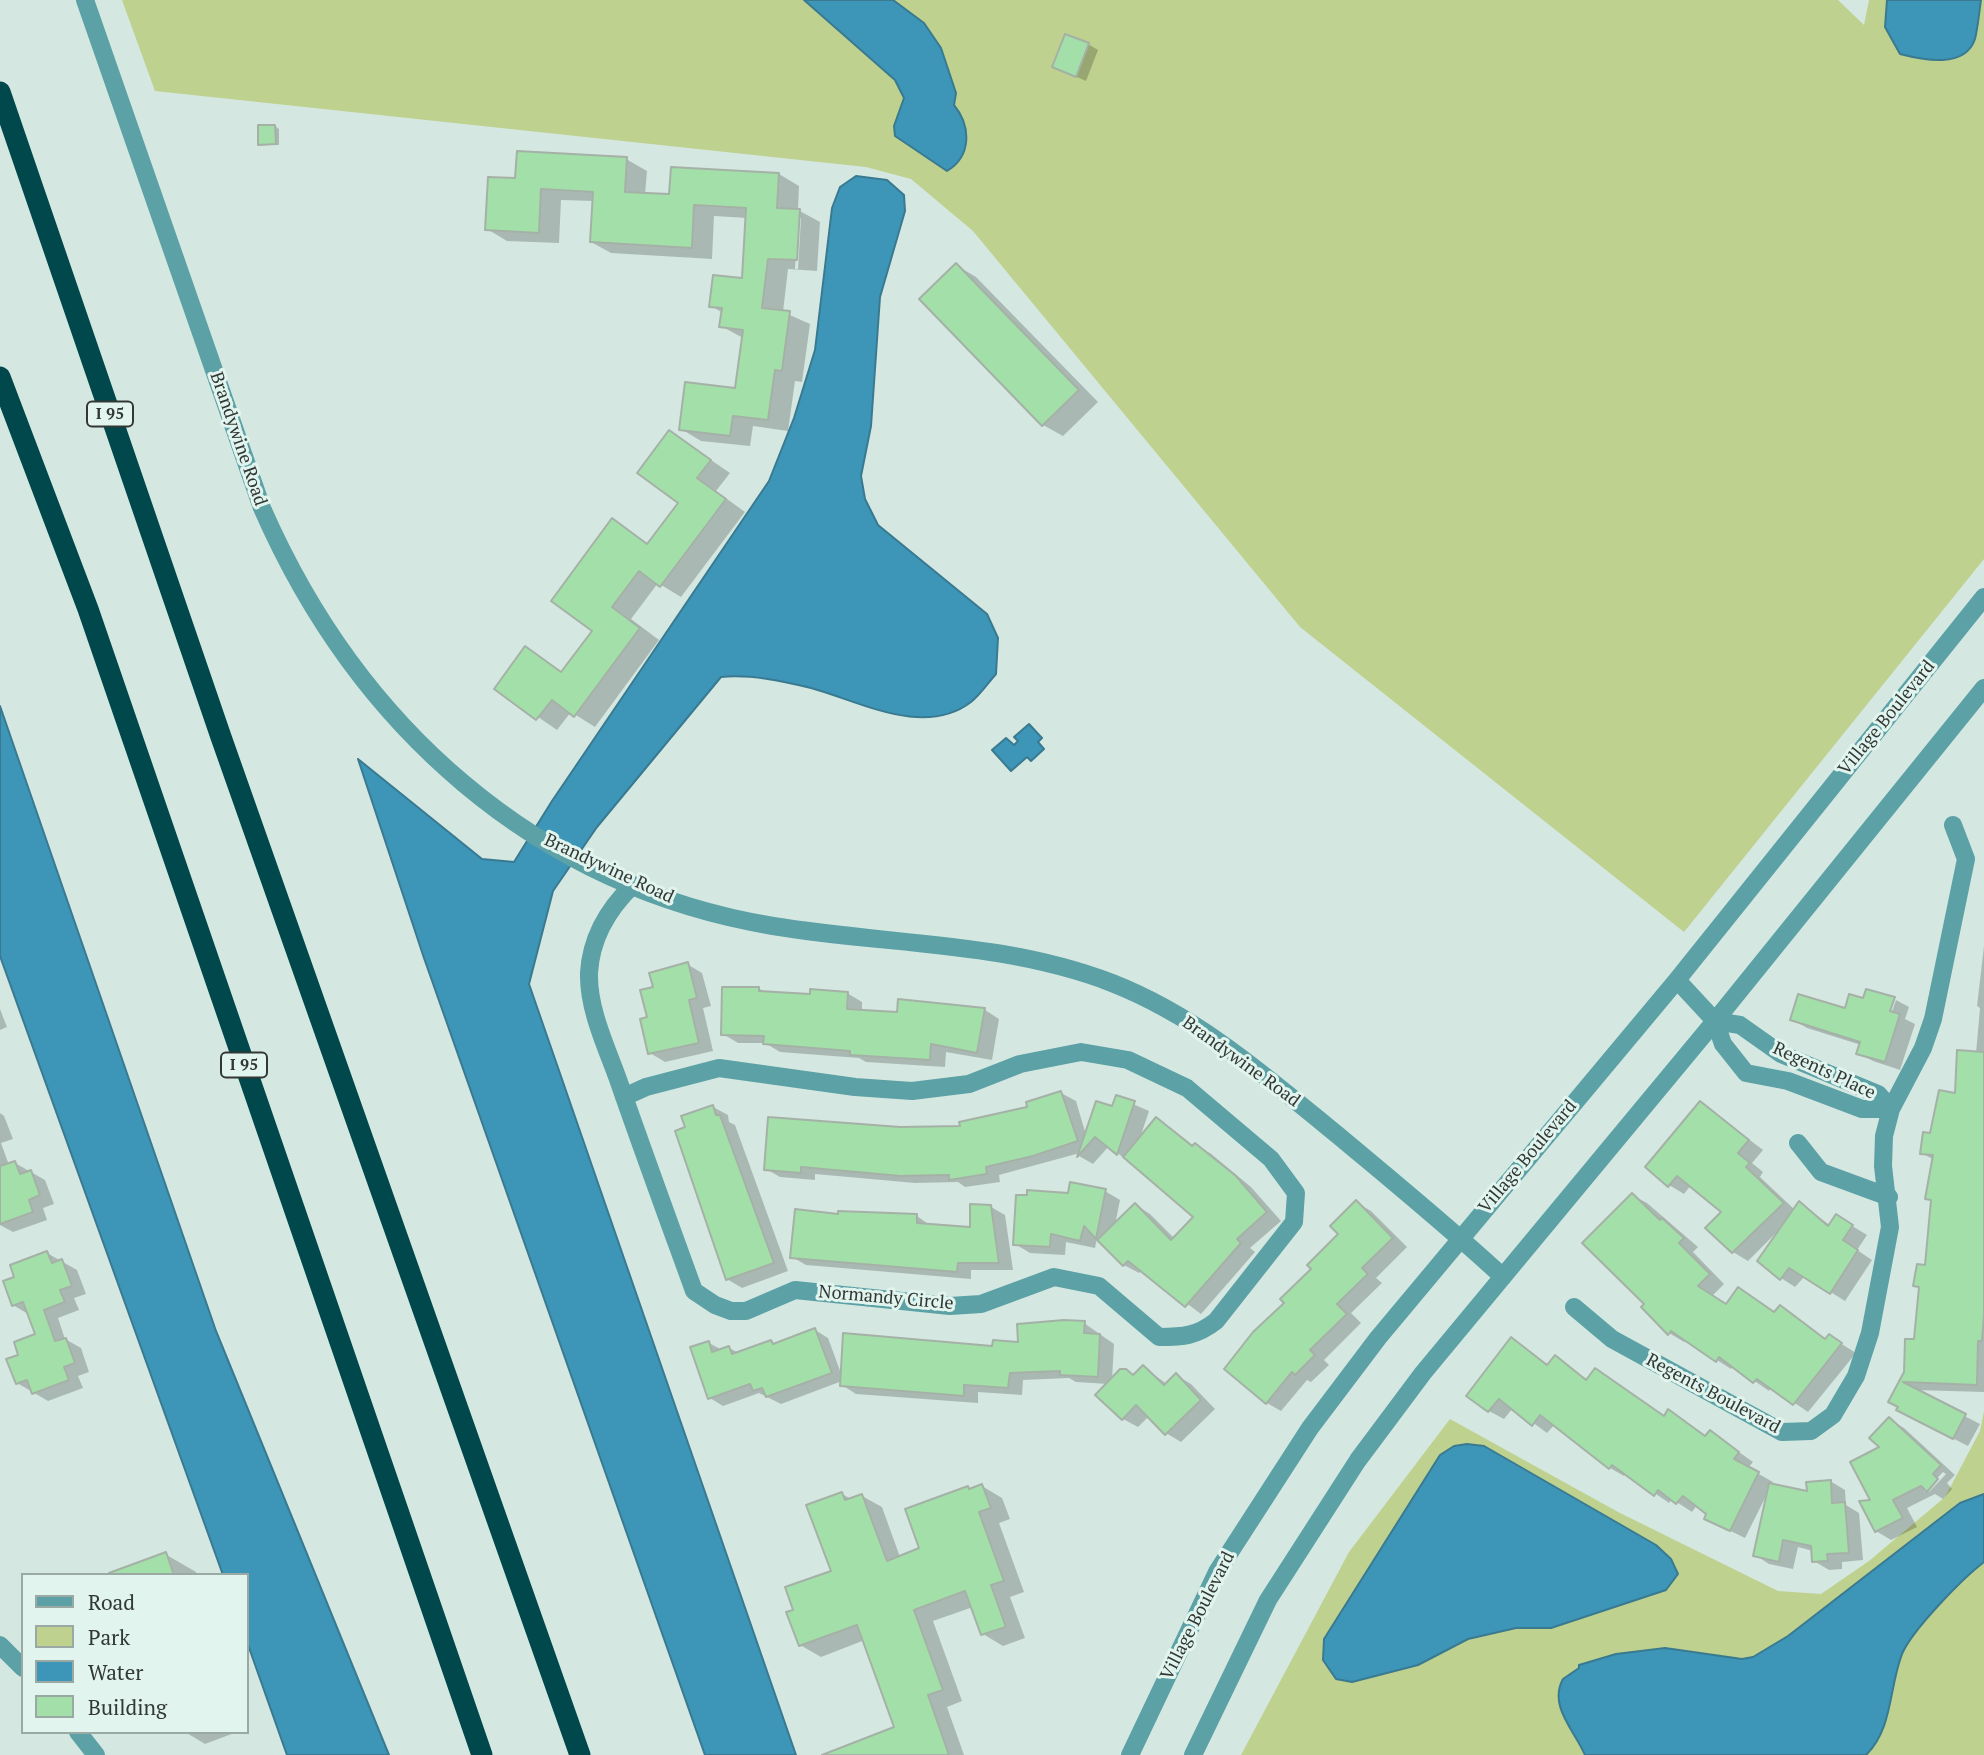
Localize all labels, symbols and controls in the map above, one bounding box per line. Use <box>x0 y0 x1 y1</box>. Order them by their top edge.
street label: Brandywine Road <box>205 369 271 509</box>
road number: I 95 <box>87 402 133 426</box>
street label: Village Boulevard <box>1834 656 1940 780</box>
street label: Brandywine Road <box>541 830 677 908</box>
street label: Brandywine Road <box>1178 1012 1304 1112</box>
street label: Regents Place <box>1769 1038 1879 1104</box>
road number: I 95 <box>221 1052 267 1078</box>
street label: Village Boulevard <box>1474 1096 1582 1218</box>
street label: Normandy Circle <box>818 1281 954 1315</box>
street label: Regents Boulevard <box>1642 1350 1784 1438</box>
street label: Village Boulevard <box>1156 1548 1240 1684</box>
legend <box>21 1573 248 1734</box>
text: Road <box>88 1588 135 1616</box>
text: Park <box>88 1623 130 1651</box>
text: Water <box>88 1658 143 1686</box>
text: Building <box>88 1693 167 1721</box>

